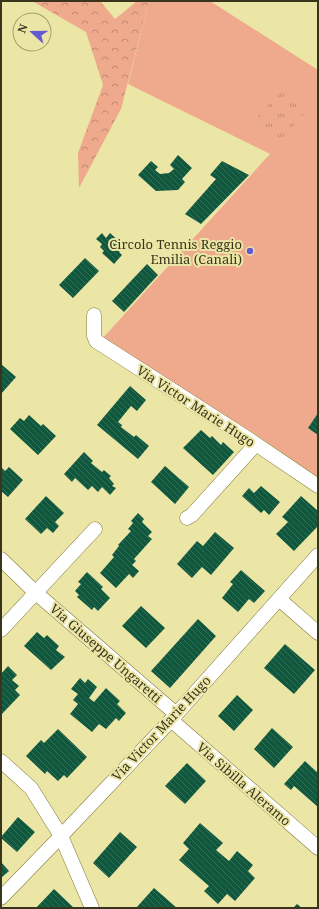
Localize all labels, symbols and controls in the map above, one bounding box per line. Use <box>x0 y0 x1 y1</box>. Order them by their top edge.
north arrow <box>12 12 52 52</box>
text: N <box>14 21 31 35</box>
place label: Circolo Tennis Reggio Emilia (Canali) <box>109 235 242 268</box>
marker: Circolo Tennis Reggio Emilia (Canali) <box>245 246 255 256</box>
street label: Via Victor Marie Hugo <box>133 361 259 451</box>
street label: Via Giuseppe Ungaretti <box>46 599 166 707</box>
street label: Via Victor Marie Hugo <box>107 671 215 785</box>
street label: Via Sibilla Aleramo <box>193 738 295 830</box>

